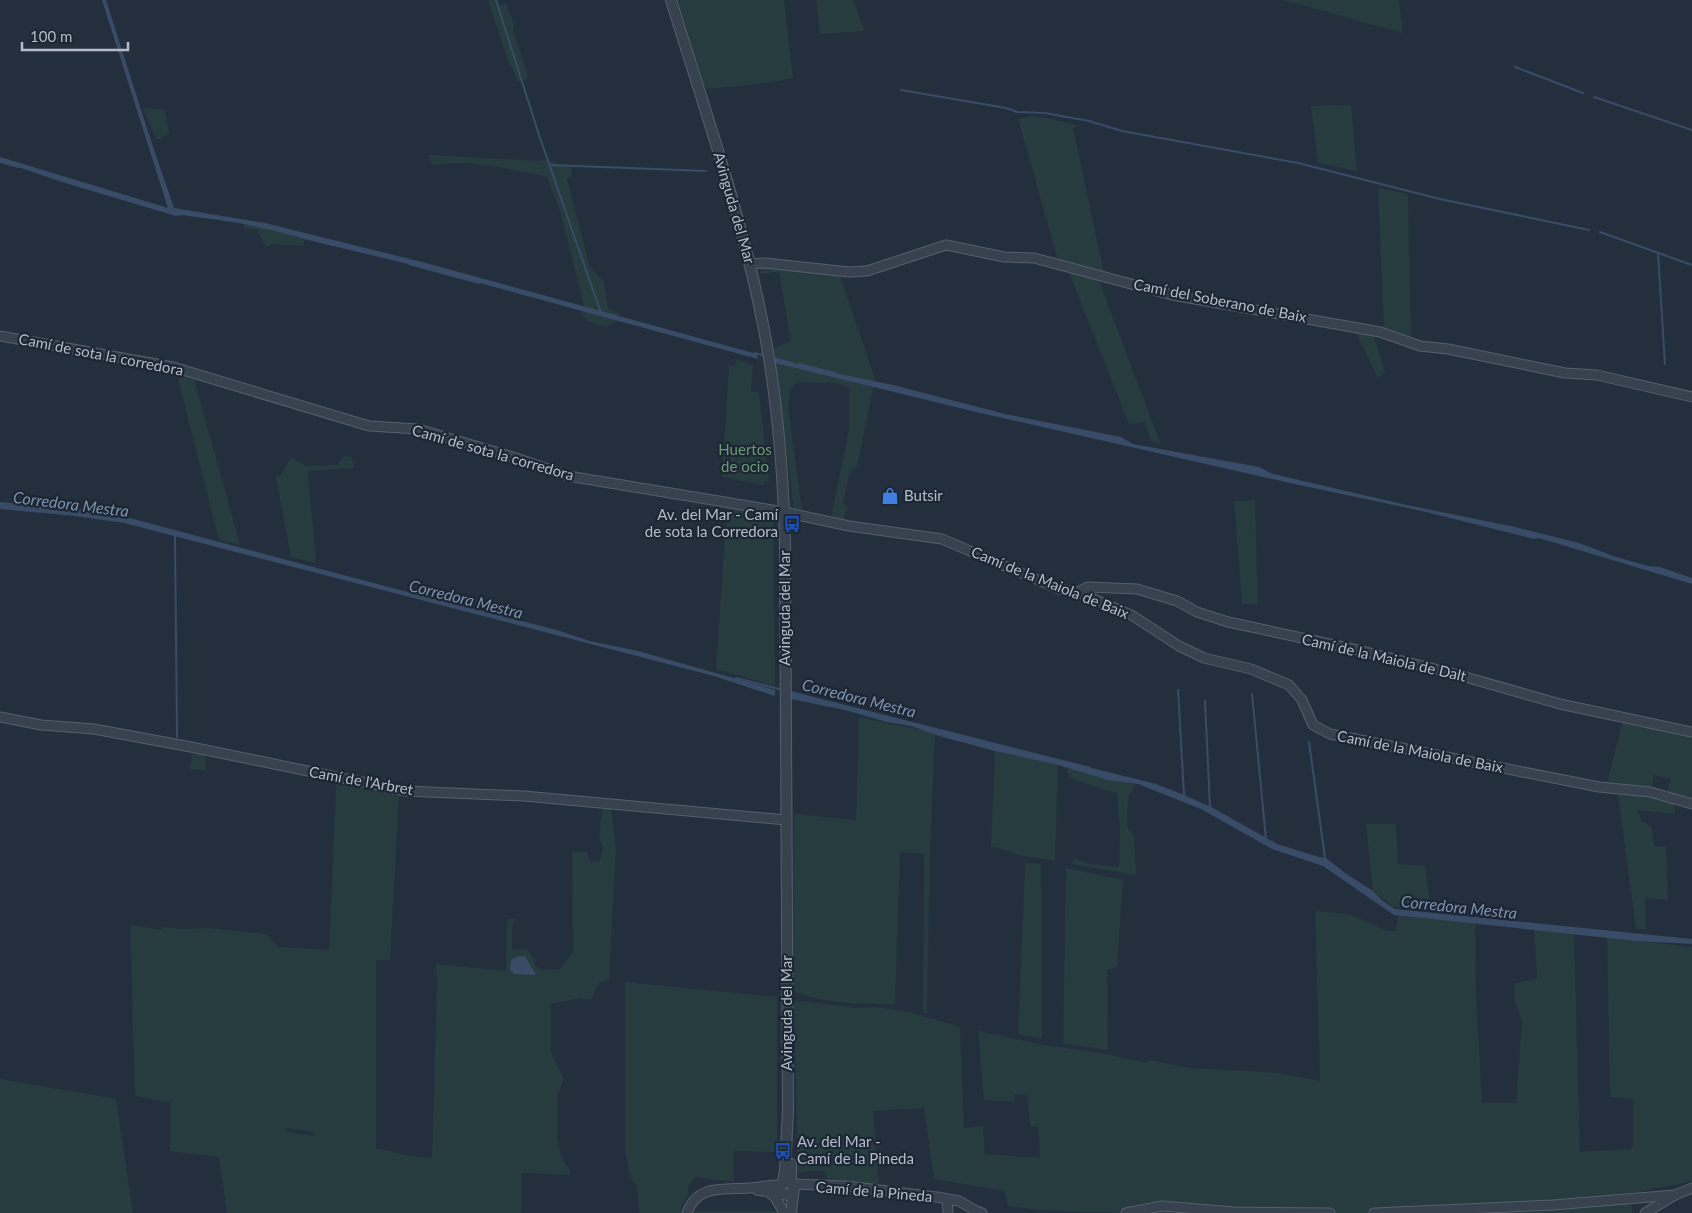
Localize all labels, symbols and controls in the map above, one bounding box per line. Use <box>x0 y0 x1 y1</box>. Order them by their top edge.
scale bar <box>22 20 129 52</box>
text: 100 m <box>30 27 72 45</box>
street label: Avinguda del Mar <box>710 150 760 266</box>
street label: Camí del Soberano de Baix <box>1132 274 1309 326</box>
street label: Camí de sota la corredora <box>17 329 185 379</box>
street label: Camí de sota la corredora <box>410 420 576 484</box>
park label: Huertos de ocio <box>718 440 772 475</box>
shop icon: Butsir <box>880 486 900 506</box>
place label: Butsir <box>904 486 943 504</box>
water label: Corredora Mestra <box>12 487 130 520</box>
place label: Av. del Mar - Camí de sota la Corredora <box>645 505 779 540</box>
bus stop icon: Av. del Mar - Camí de sota la Corredora <box>782 514 802 534</box>
street label: Camí de la Maiola de Baix <box>969 542 1132 622</box>
street label: Avinguda del Mar <box>775 550 793 666</box>
water label: Corredora Mestra <box>407 575 525 622</box>
street label: Camí de la Maiola de Dalt <box>1300 629 1469 685</box>
water label: Corredora Mestra <box>800 674 918 721</box>
street label: Camí de la Maiola de Baix <box>1336 726 1505 776</box>
street label: Camí de l'Arbret <box>308 762 415 798</box>
water label: Corredora Mestra <box>1400 891 1518 922</box>
street label: Avinguda del Mar <box>777 955 795 1071</box>
place label: Av. del Mar - Camí de la Pineda <box>797 1132 914 1167</box>
bus stop icon: Av. del Mar - Camí de la Pineda <box>773 1141 793 1161</box>
street label: Camí de la Pineda <box>815 1177 933 1205</box>

